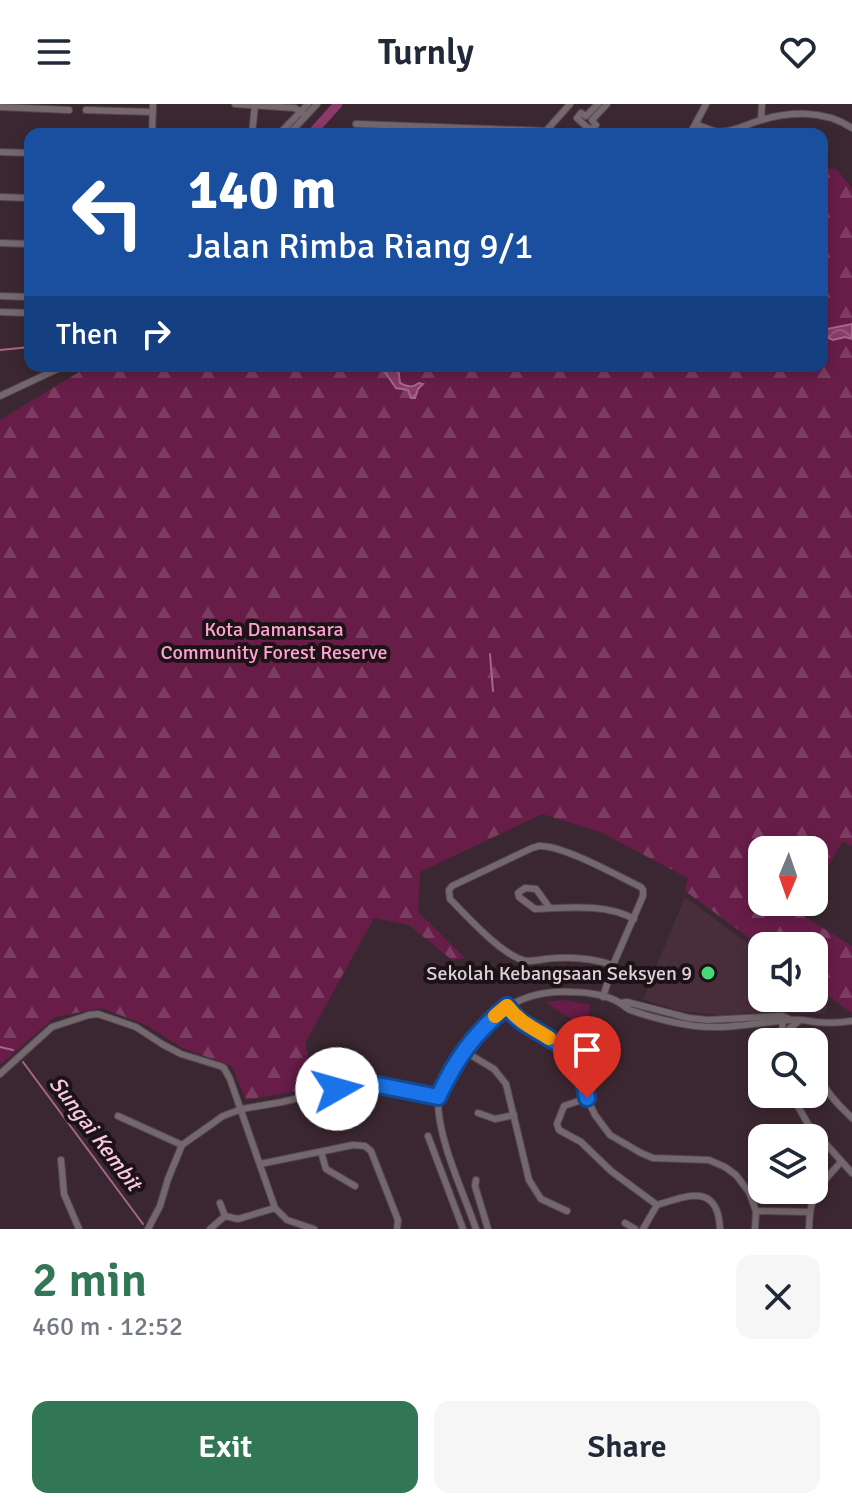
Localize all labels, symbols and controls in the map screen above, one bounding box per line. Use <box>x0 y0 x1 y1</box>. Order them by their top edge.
icon: menu <box>32 30 76 74</box>
text: Turnly <box>378 30 474 75</box>
icon: heart <box>776 30 820 74</box>
text: 140 m <box>188 155 336 224</box>
icon: left <box>56 160 160 264</box>
text: Jalan Rimba Riang 9/1 <box>188 224 533 269</box>
icon: right <box>134 312 178 356</box>
text: Then <box>56 316 118 353</box>
park label: Kota Damansara Community Forest Reserve <box>161 617 387 665</box>
north arrow <box>748 836 828 916</box>
map controls <box>748 836 828 1204</box>
button: sound <box>748 932 828 1012</box>
place label: Sekolah Kebangsaan Seksyen 9 <box>426 961 692 986</box>
marker: Sekolah Kebangsaan Seksyen 9 <box>699 964 717 982</box>
pin <box>553 1016 621 1098</box>
icon: arrive <box>565 1028 609 1072</box>
button: search <box>748 1028 828 1108</box>
position arrow <box>295 1047 379 1131</box>
water label: Sungai Kembit <box>44 1071 149 1198</box>
button: layers <box>748 1124 828 1204</box>
text: 2 min <box>32 1251 147 1310</box>
button: close <box>736 1255 820 1339</box>
text: 460 m · 12:52 <box>32 1311 183 1343</box>
button: Exit <box>32 1401 418 1493</box>
button: Share <box>434 1401 820 1493</box>

